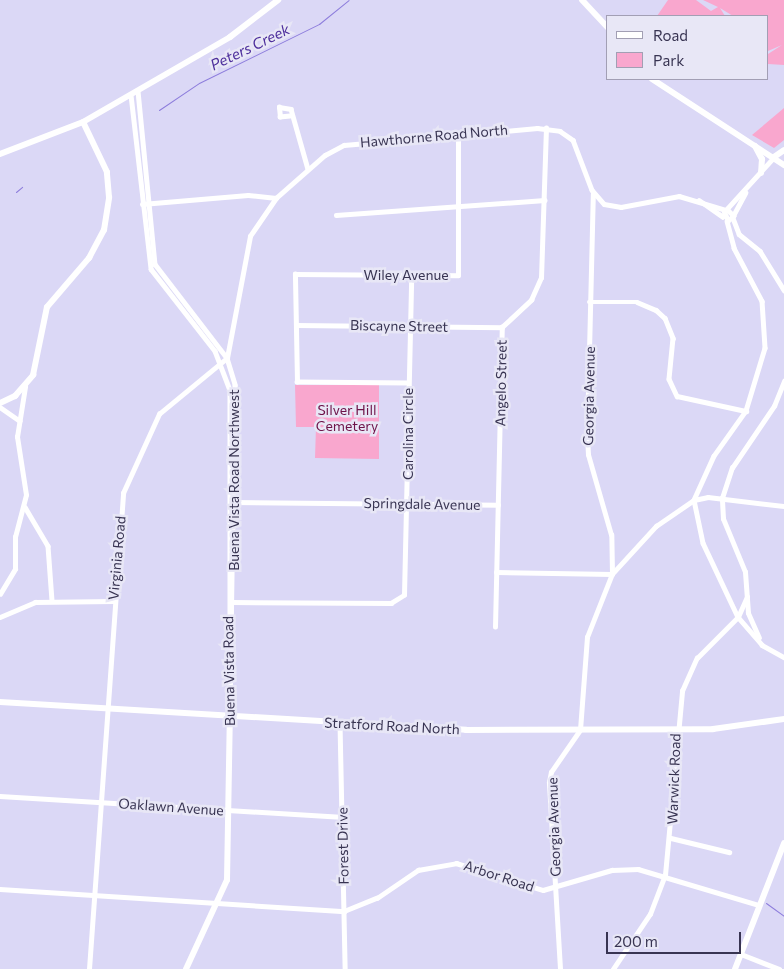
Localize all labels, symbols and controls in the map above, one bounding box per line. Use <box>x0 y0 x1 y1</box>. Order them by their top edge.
legend <box>606 15 769 80</box>
water label: Peters Creek <box>207 20 293 74</box>
text: Road <box>653 26 688 44</box>
text: Park <box>653 51 684 69</box>
street label: Hawthorne Road North <box>359 121 509 151</box>
street label: Wiley Avenue <box>363 267 449 283</box>
street label: Biscayne Street <box>350 317 448 335</box>
street label: Angelo Street <box>492 340 510 426</box>
street label: Georgia Avenue <box>580 346 598 446</box>
street label: Carolina Circle <box>400 388 416 480</box>
street label: Buena Vista Road Northwest <box>226 389 242 571</box>
park label: Silver Hill Cemetery <box>316 402 378 434</box>
street label: Springdale Avenue <box>363 495 481 513</box>
street label: Virginia Road <box>105 515 129 601</box>
street label: Buena Vista Road <box>220 616 238 726</box>
street label: Stratford Road North <box>324 714 460 738</box>
street label: Warwick Road <box>664 733 684 825</box>
street label: Georgia Avenue <box>544 777 564 877</box>
street label: Oaklawn Avenue <box>118 795 224 819</box>
street label: Forest Drive <box>334 807 352 885</box>
street label: Arbor Road <box>462 857 536 895</box>
scale bar <box>609 922 744 954</box>
text: 200 m <box>614 932 658 950</box>

